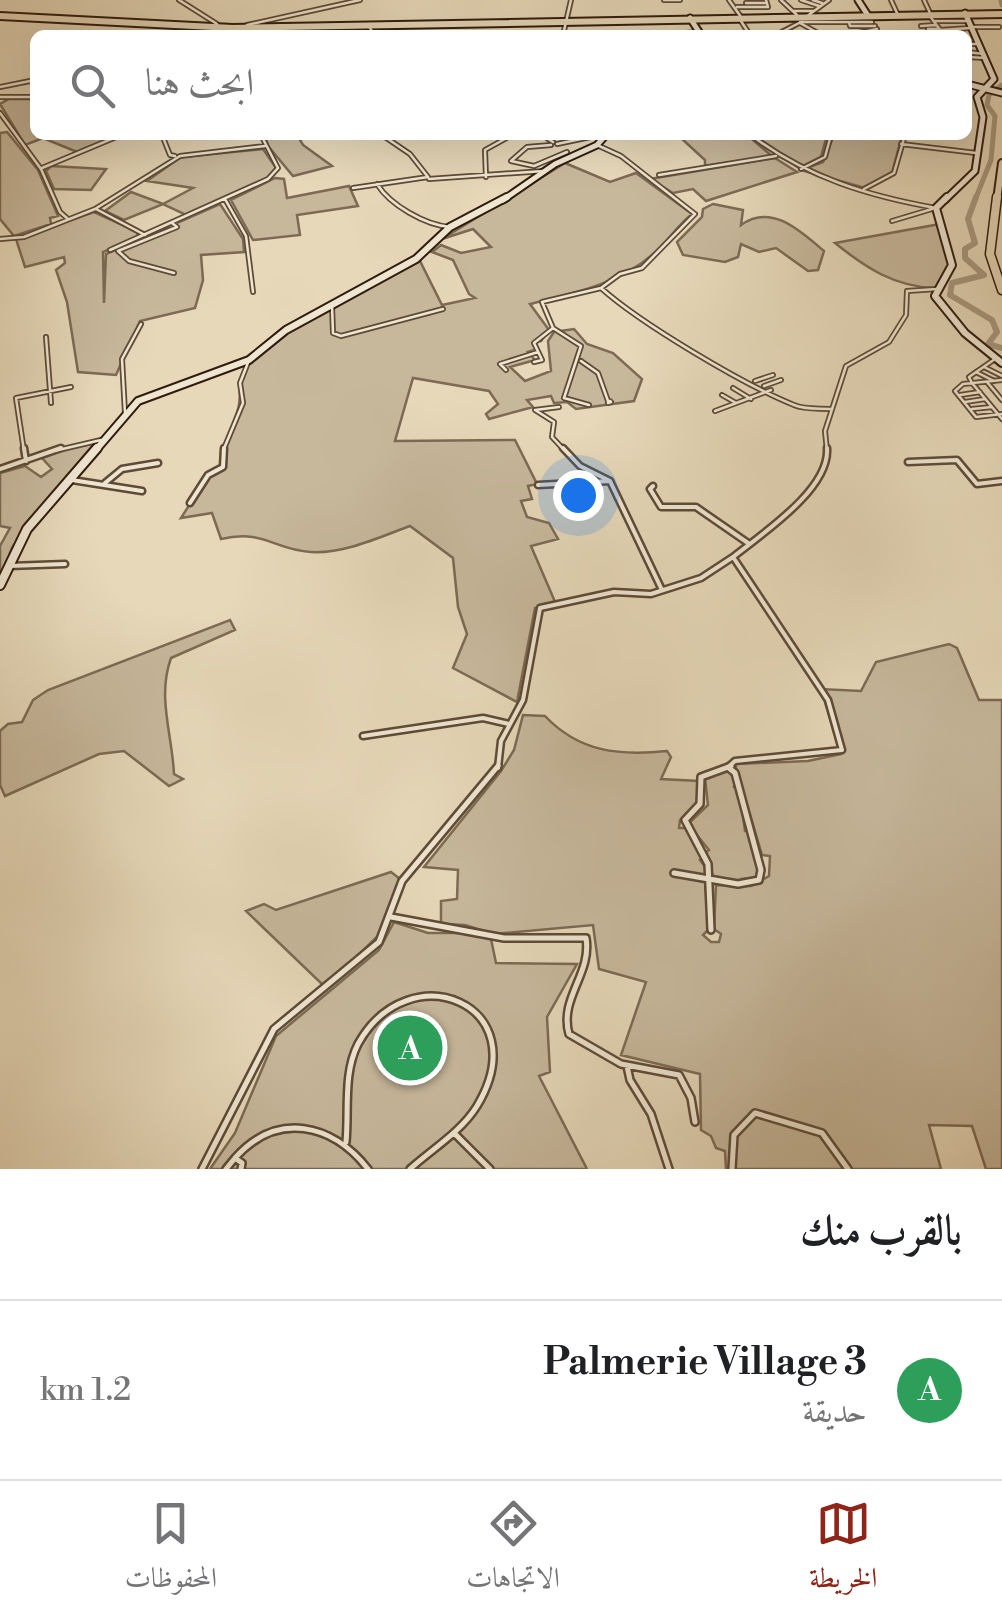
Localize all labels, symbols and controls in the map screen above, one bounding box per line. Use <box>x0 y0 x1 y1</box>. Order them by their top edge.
search box <box>30 30 972 140</box>
icon: search <box>65 58 120 113</box>
text: ابحث هنا <box>145 60 254 107</box>
your location <box>553 470 604 521</box>
pin: A <box>378 1010 442 1086</box>
text: بالقرب منك <box>800 1205 962 1258</box>
text: Palmerie Village 3 <box>543 1339 867 1386</box>
text: 1.2 km <box>40 1370 131 1410</box>
text: A <box>918 1370 941 1410</box>
text: حديقة <box>802 1392 867 1432</box>
tab: المحفوظات <box>125 1496 217 1605</box>
tab: الاتجاهات <box>466 1496 560 1605</box>
tab: الخريطة <box>809 1496 877 1605</box>

